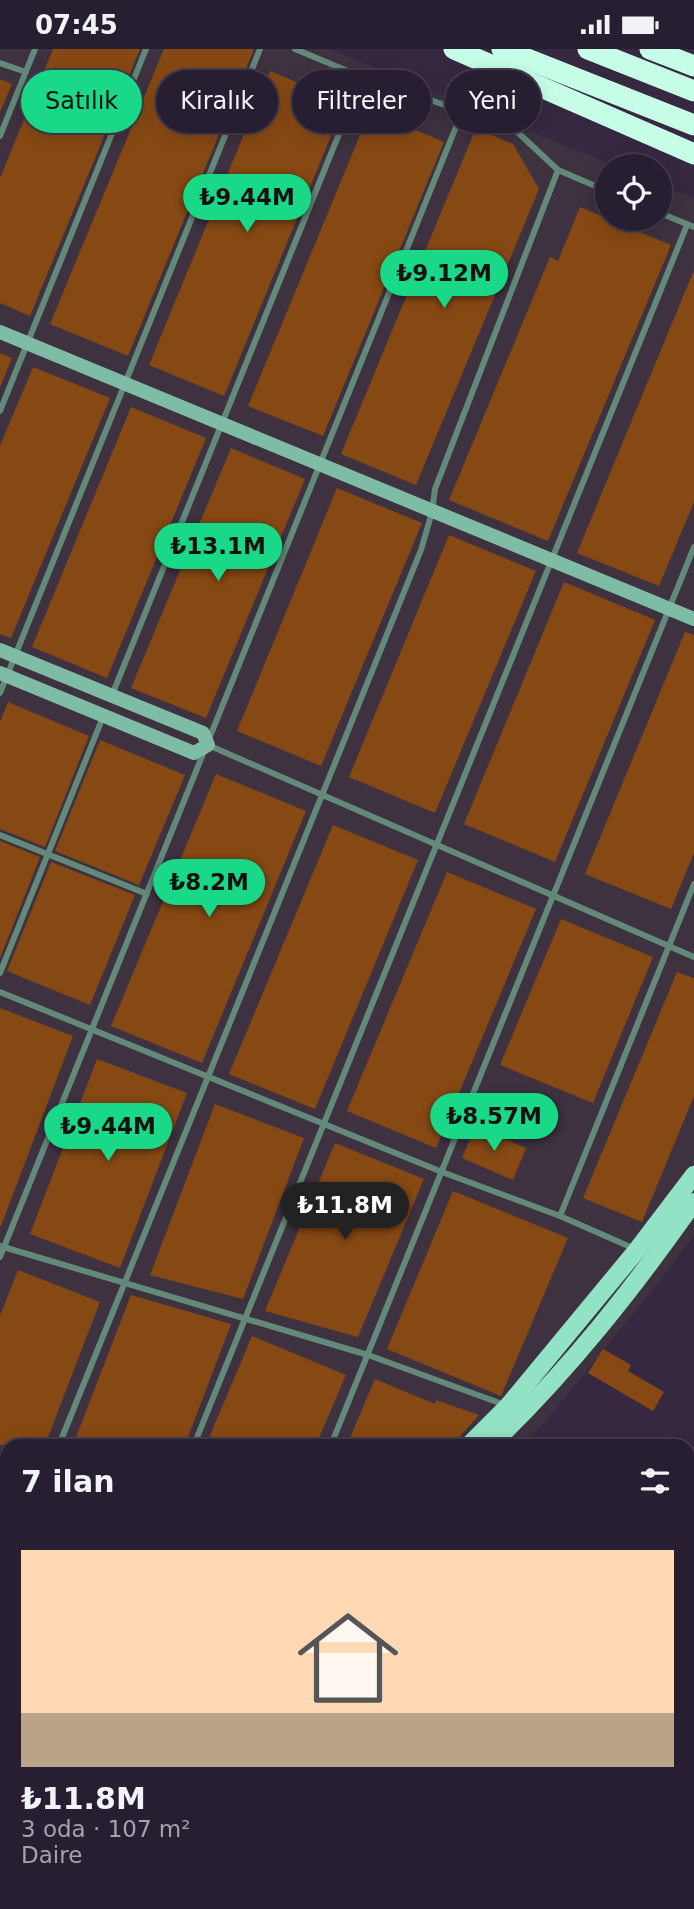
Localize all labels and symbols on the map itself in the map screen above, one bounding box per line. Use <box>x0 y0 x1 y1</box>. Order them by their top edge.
pin: ₺9.44M <box>190 174 304 234</box>
pin: ₺9.12M <box>387 251 501 310</box>
pin: ₺13.1M <box>161 524 275 583</box>
pin: ₺8.2M <box>160 859 258 919</box>
pin: ₺8.57M <box>437 1093 551 1153</box>
pin: ₺9.44M <box>51 1103 165 1163</box>
pin: ₺11.8M <box>288 1183 402 1242</box>

